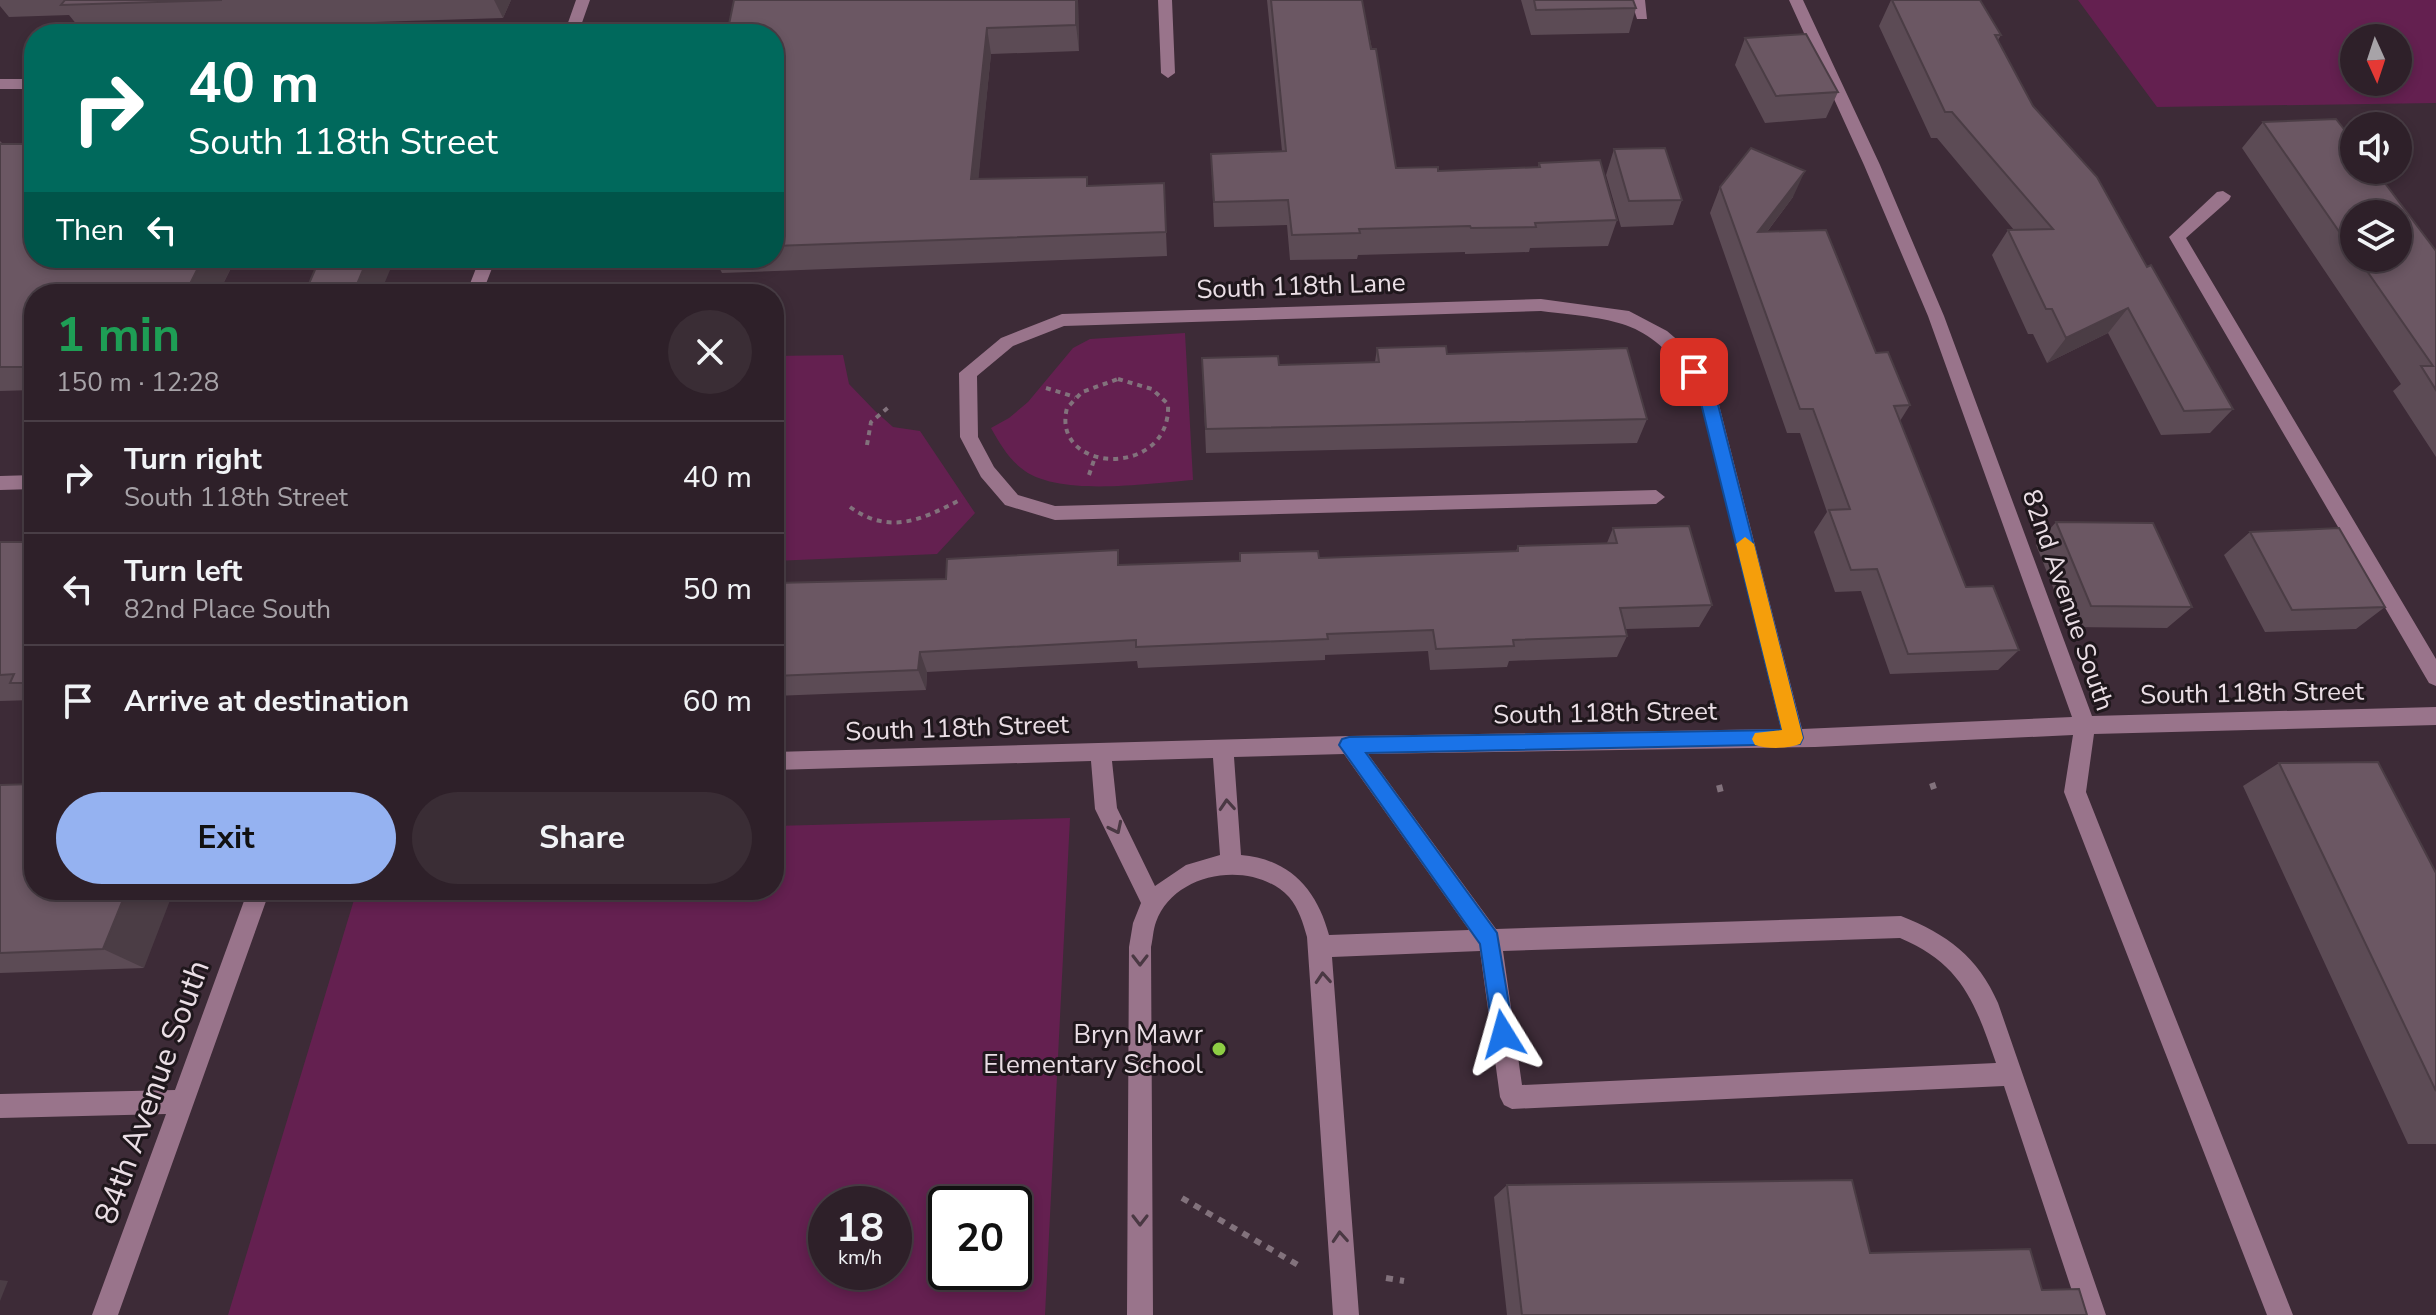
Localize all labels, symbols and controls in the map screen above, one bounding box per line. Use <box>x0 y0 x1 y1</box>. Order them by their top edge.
north arrow <box>2340 24 2412 96</box>
map controls <box>2340 24 2412 272</box>
text: 40 m <box>188 45 319 122</box>
icon: right <box>56 56 160 160</box>
button: sound <box>2340 112 2412 184</box>
text: South 118th Street <box>188 118 498 167</box>
button: layers <box>2340 200 2412 272</box>
icon: left <box>140 208 184 252</box>
text: Then <box>56 210 124 251</box>
street label: South 118th Lane <box>1196 265 1406 307</box>
text: 1 min <box>56 302 180 368</box>
button: close <box>668 310 752 394</box>
pin <box>1660 338 1728 406</box>
icon: arrive <box>1672 350 1716 394</box>
text: 150 m · 12:28 <box>56 365 219 400</box>
text: Turn right <box>124 439 262 480</box>
icon: right <box>56 455 100 499</box>
text: 40 m <box>683 457 752 498</box>
text: South 118th Street <box>124 480 348 515</box>
street label: 82nd Avenue South <box>2014 485 2122 715</box>
text: Turn left <box>124 551 242 592</box>
icon: left <box>56 567 100 611</box>
text: 50 m <box>683 569 752 610</box>
text: 82nd Place South <box>124 592 331 627</box>
street label: South 118th Street <box>2140 674 2365 712</box>
icon: arrive <box>56 679 100 723</box>
text: Arrive at destination <box>124 681 409 722</box>
text: 60 m <box>683 681 752 722</box>
street label: South 118th Street <box>1493 694 1718 732</box>
street label: South 118th Street <box>845 707 1070 749</box>
button: Exit <box>56 792 396 884</box>
button: Share <box>412 792 752 884</box>
one-way arrow <box>1219 798 1236 811</box>
one-way arrow <box>1106 819 1121 834</box>
street label: 84th Avenue South <box>84 954 220 1230</box>
one-way arrow <box>1131 954 1149 967</box>
one-way arrow <box>1315 971 1332 984</box>
position arrow <box>1461 992 1545 1076</box>
place label: Bryn Mawr Elementary School <box>983 1017 1204 1082</box>
marker: Bryn Mawr Elementary School <box>1210 1040 1228 1058</box>
speed limit sign: 20 <box>928 1186 1032 1290</box>
text: 18 <box>836 1201 884 1255</box>
one-way arrow <box>1131 1214 1149 1227</box>
one-way arrow <box>1332 1230 1349 1243</box>
text: km/h <box>838 1244 882 1271</box>

